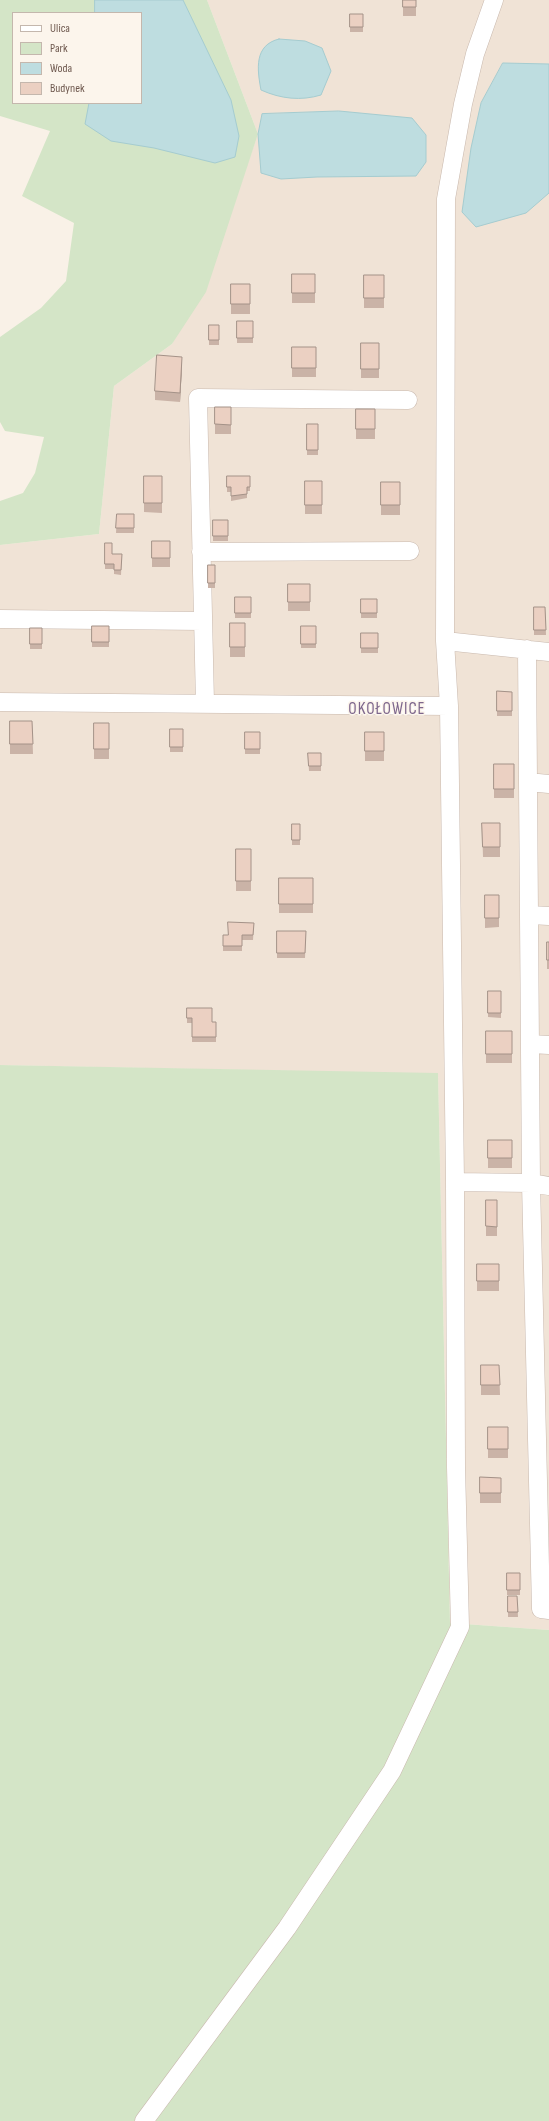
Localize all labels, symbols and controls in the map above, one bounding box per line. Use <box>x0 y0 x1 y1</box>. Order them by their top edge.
legend <box>12 12 142 104</box>
text: Ulica <box>50 21 70 36</box>
text: Park <box>50 41 68 56</box>
text: Woda <box>50 61 72 76</box>
text: Budynek <box>50 81 85 96</box>
district label: OKOŁOWICE <box>348 700 426 720</box>

